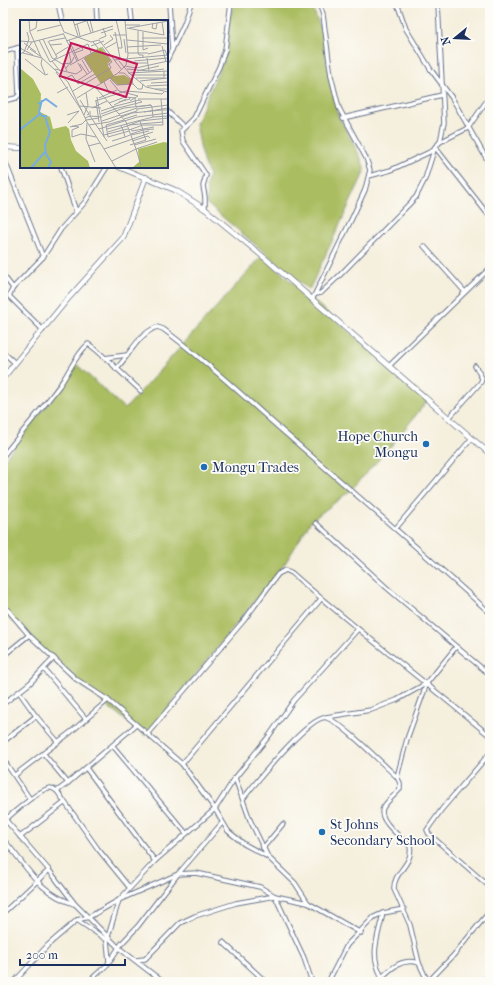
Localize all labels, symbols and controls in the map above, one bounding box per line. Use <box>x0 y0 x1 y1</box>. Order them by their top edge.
north arrow <box>435 18 475 58</box>
inset map <box>20 20 168 168</box>
text: N <box>438 34 453 47</box>
place label: Hope Church Mongu <box>338 428 418 461</box>
marker: Hope Church Mongu <box>421 439 431 449</box>
place label: Mongu Trades <box>212 459 299 476</box>
marker: Mongu Trades <box>199 462 209 472</box>
place label: St Johns Secondary School <box>330 816 435 849</box>
marker: St Johns Secondary School <box>317 827 327 837</box>
scale bar <box>20 941 125 967</box>
text: 200 m <box>26 948 58 962</box>

